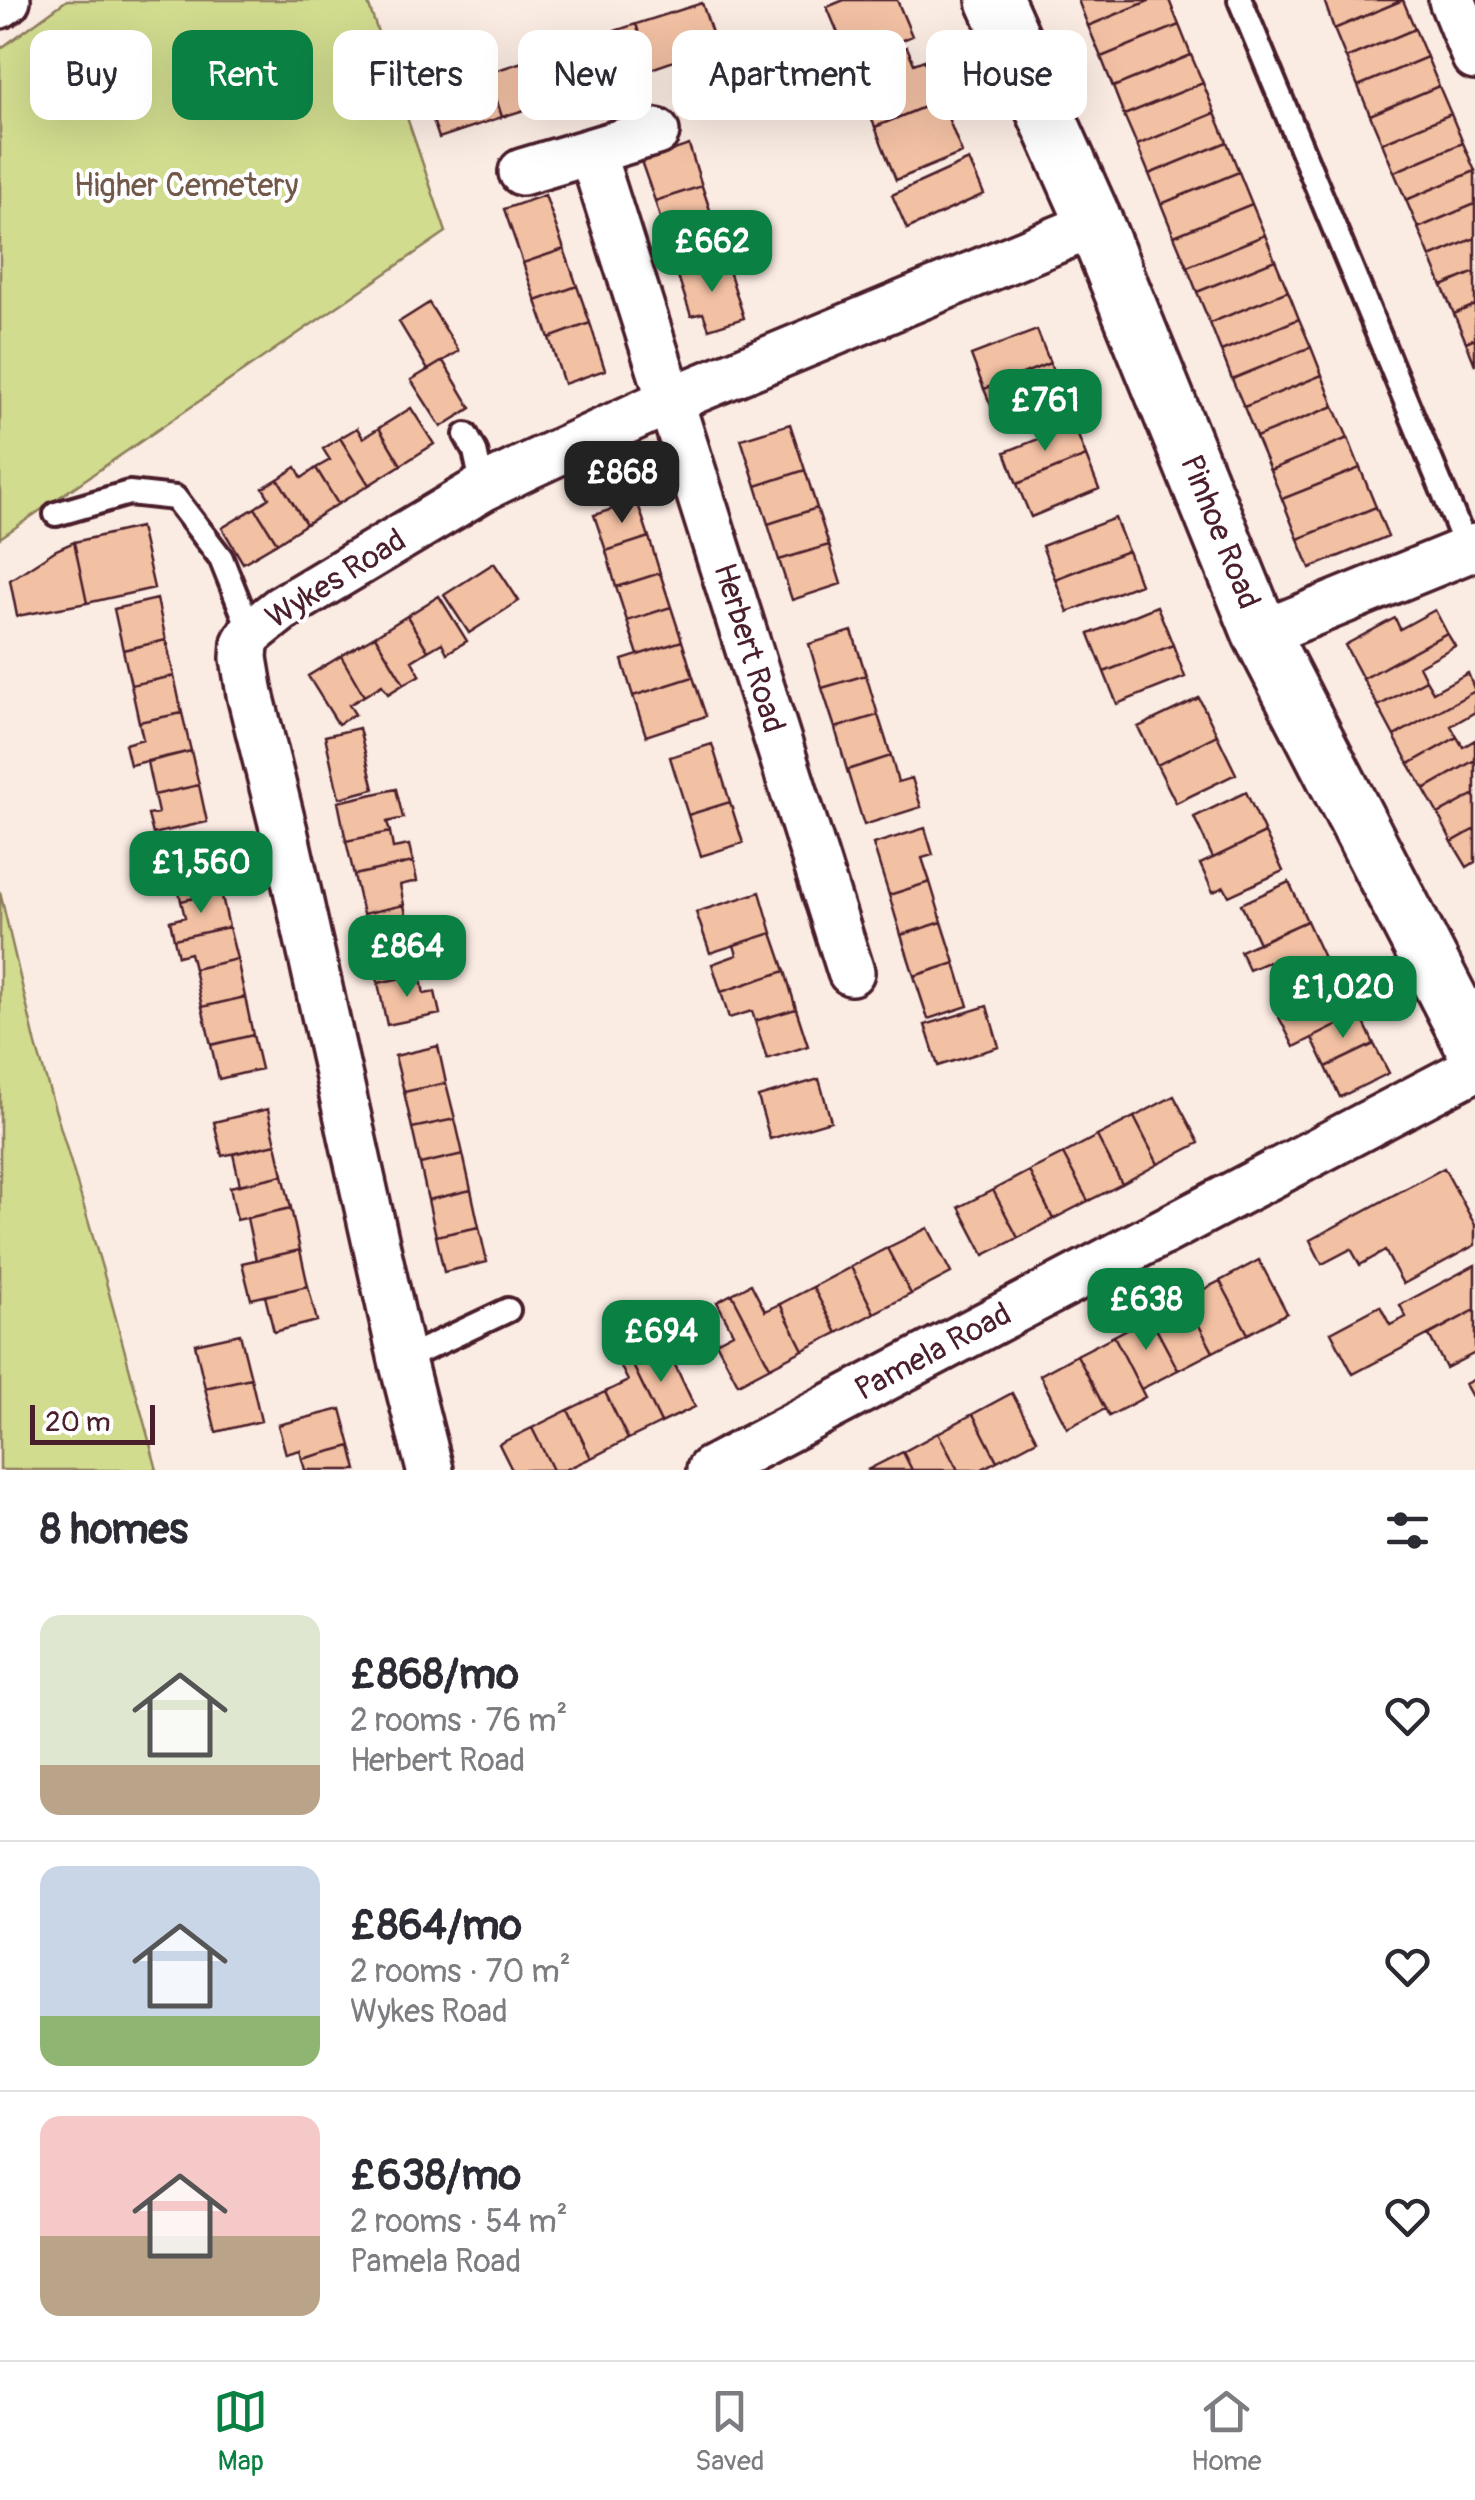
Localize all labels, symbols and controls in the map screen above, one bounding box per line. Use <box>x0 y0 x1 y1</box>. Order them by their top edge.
chip: Buy <box>30 30 152 120</box>
chip: Rent <box>172 30 313 120</box>
chip: Filters <box>333 30 498 120</box>
chip: New <box>518 30 652 120</box>
chip: Apartment <box>672 30 906 120</box>
chip: House <box>926 30 1087 120</box>
park label: Higher Cemetery <box>74 166 299 206</box>
pin: £662 <box>653 210 771 295</box>
text: £662 <box>674 222 750 262</box>
pin: £761 <box>986 369 1104 454</box>
text: £761 <box>1011 381 1079 421</box>
pin: £868 <box>563 441 681 526</box>
street label: Pinhoe Road <box>1171 449 1269 615</box>
text: £868 <box>586 453 658 493</box>
street label: Wykes Road <box>259 520 413 638</box>
street label: Herbert Road <box>704 558 794 738</box>
pin: £1,560 <box>120 831 282 916</box>
text: £1,560 <box>151 843 251 883</box>
pin: £864 <box>348 915 466 1000</box>
text: £864 <box>370 927 444 967</box>
pin: £1,020 <box>1262 956 1424 1041</box>
text: £1,020 <box>1292 968 1394 1008</box>
pin: £638 <box>1087 1268 1205 1353</box>
text: £638 <box>1109 1280 1183 1320</box>
street label: Pamela Road <box>848 1294 1018 1410</box>
pin: £694 <box>602 1300 720 1385</box>
text: £694 <box>624 1312 698 1352</box>
scale bar <box>30 1400 155 1444</box>
text: 20 m <box>45 1405 111 1440</box>
icon: filters <box>1380 1503 1435 1558</box>
text: 8 homes <box>40 1504 188 1556</box>
text: £868/mo <box>350 1649 519 1701</box>
icon: home <box>120 1655 240 1775</box>
icon: heart <box>1380 1688 1435 1743</box>
text: 2 rooms · 76 m² <box>350 1701 567 1741</box>
text: Herbert Road <box>350 1741 525 1781</box>
text: £864/mo <box>350 1900 522 1952</box>
icon: home <box>120 1906 240 2026</box>
icon: heart <box>1380 1939 1435 1994</box>
text: 2 rooms · 70 m² <box>350 1952 571 1992</box>
text: Wykes Road <box>350 1992 508 2032</box>
text: £638/mo <box>350 2150 521 2202</box>
icon: home <box>120 2156 240 2276</box>
icon: heart <box>1380 2189 1435 2244</box>
text: 2 rooms · 54 m² <box>350 2202 568 2242</box>
text: Pamela Road <box>350 2242 521 2282</box>
tab: Map <box>213 2384 268 2479</box>
tab: Saved <box>695 2384 764 2479</box>
tab: Home <box>1191 2384 1262 2479</box>

